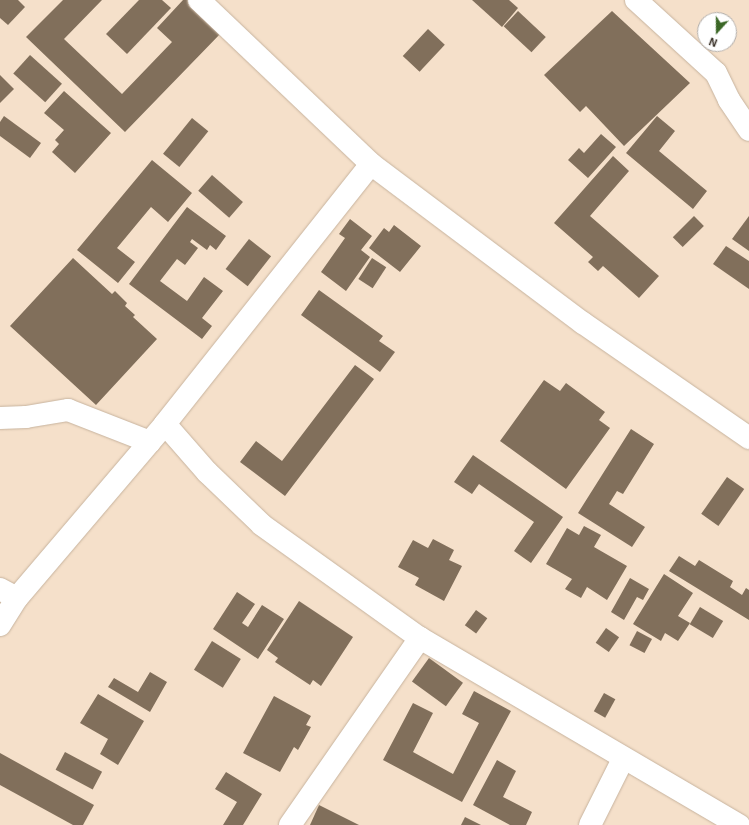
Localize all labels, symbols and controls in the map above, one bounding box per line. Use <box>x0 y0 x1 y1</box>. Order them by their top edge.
north arrow <box>697 12 737 52</box>
text: N <box>707 35 719 50</box>

